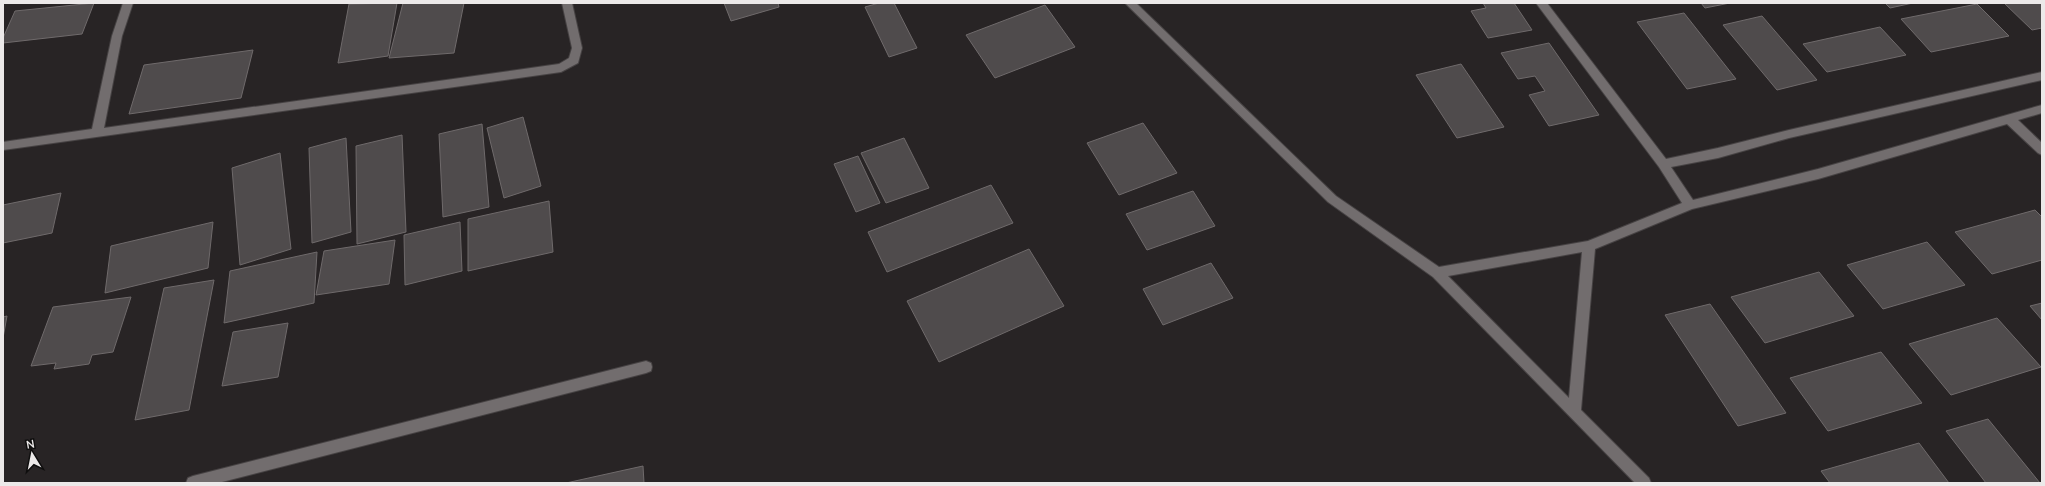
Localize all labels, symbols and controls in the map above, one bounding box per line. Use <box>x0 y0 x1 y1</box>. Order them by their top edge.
north arrow <box>12 434 52 474</box>
text: N <box>25 437 36 453</box>

